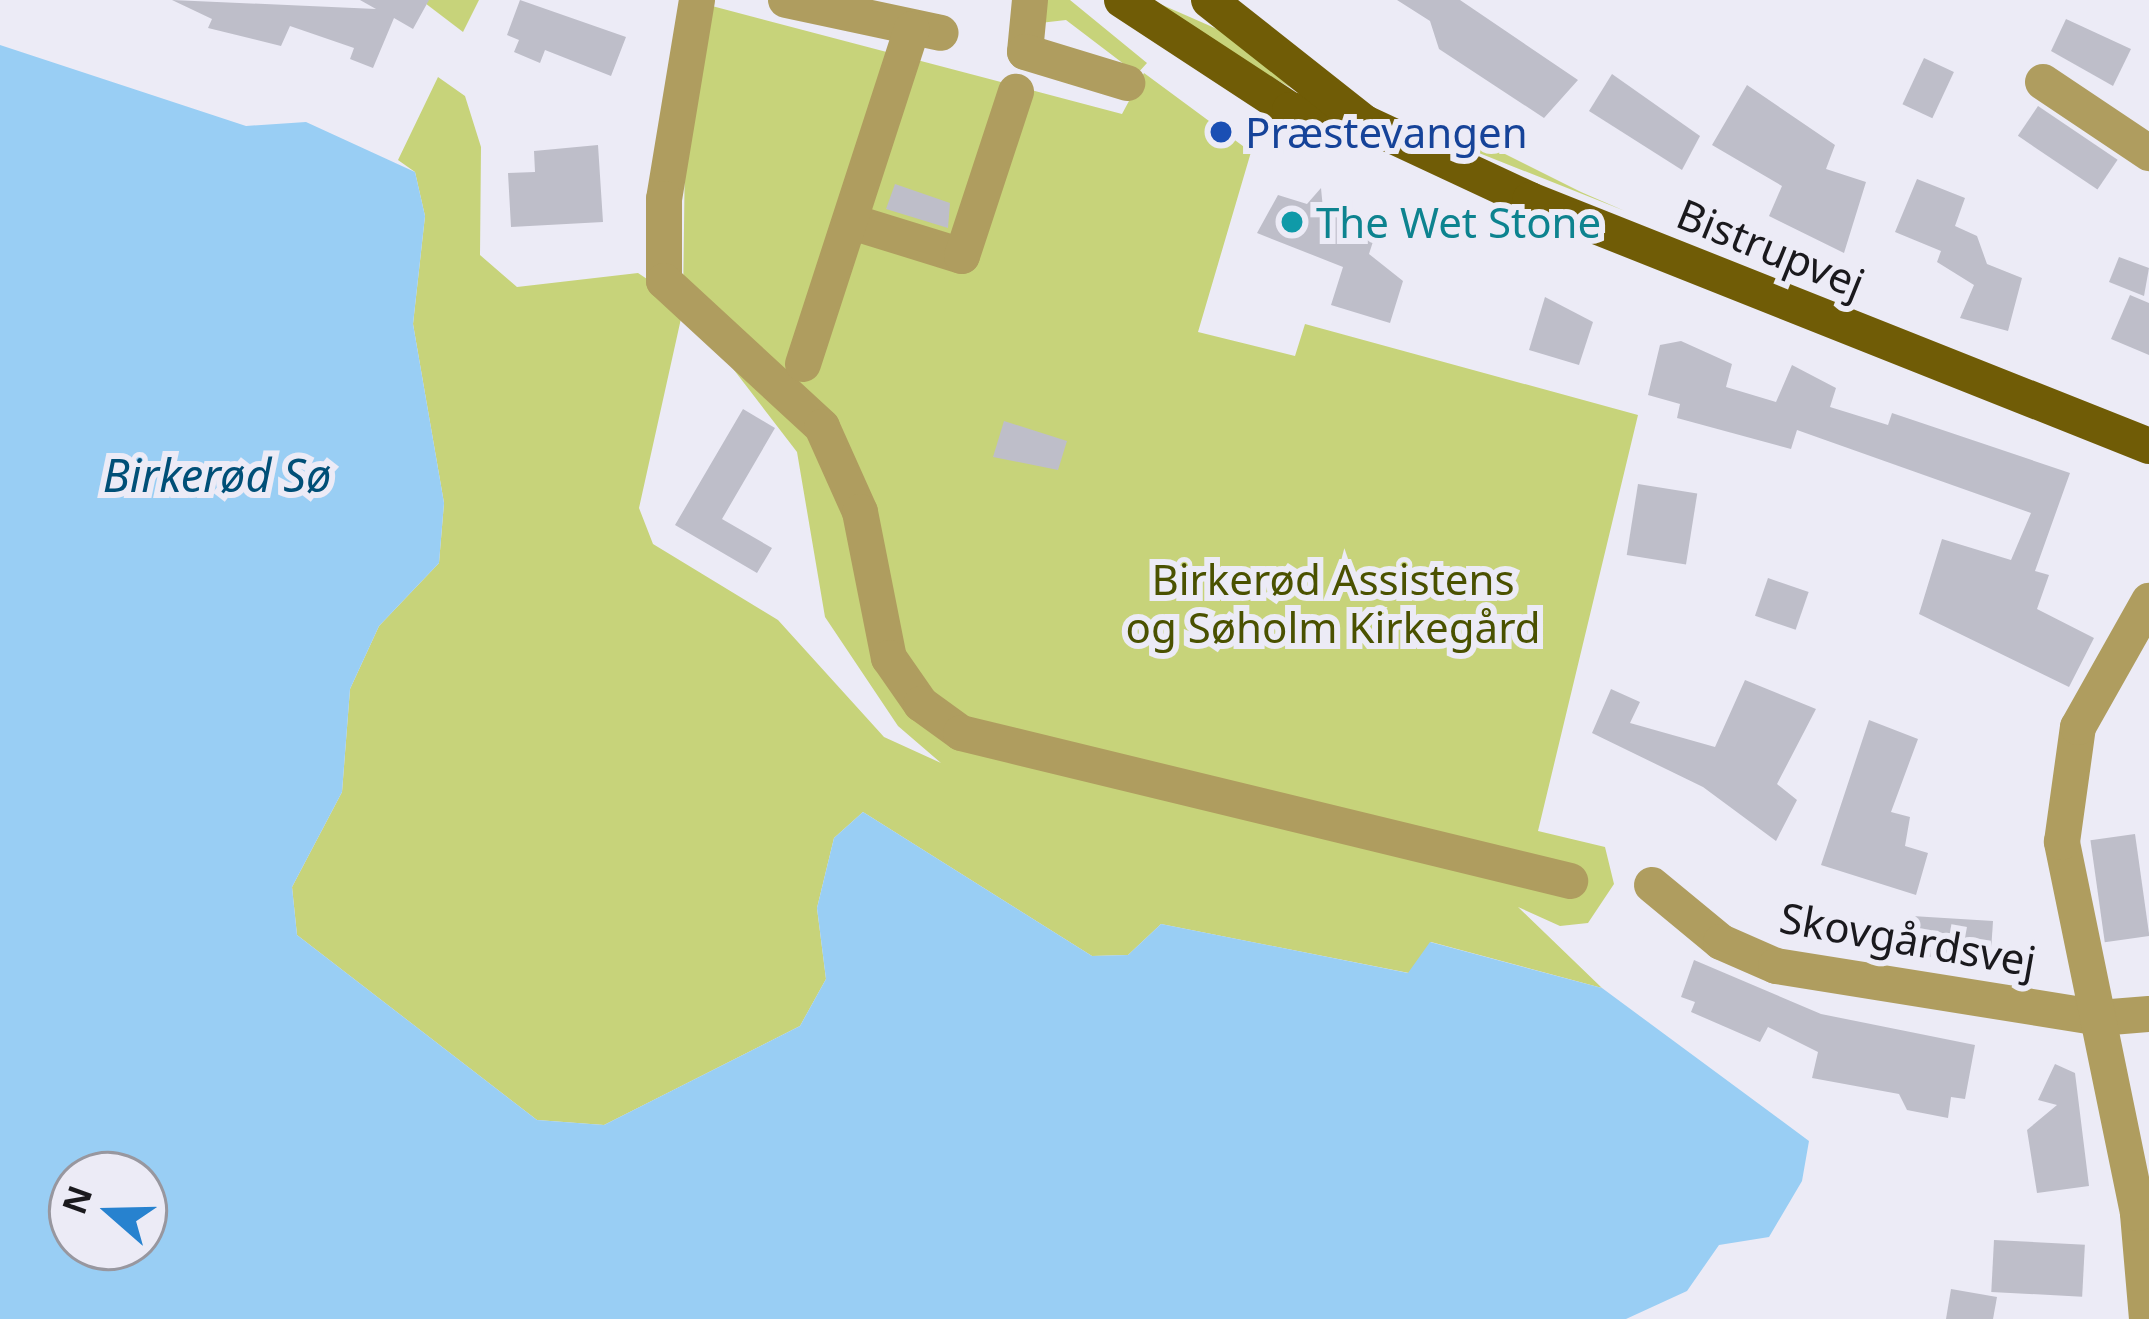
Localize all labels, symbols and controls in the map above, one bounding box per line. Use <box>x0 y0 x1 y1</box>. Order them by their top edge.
place label: Præstevangen <box>1245 107 1528 157</box>
marker: Præstevangen <box>1208 119 1234 145</box>
street label: Bistrupvej <box>1670 188 1872 308</box>
place label: The Wet Stone <box>1316 197 1601 247</box>
marker: The Wet Stone <box>1279 209 1305 235</box>
water label: Birkerød Sø <box>103 448 331 502</box>
park label: Birkerød Assistens og Søholm Kirkegård <box>1125 554 1541 652</box>
street label: Skovgårdsvej <box>1776 892 2040 986</box>
north arrow <box>48 1151 168 1271</box>
text: N <box>51 1179 102 1220</box>

